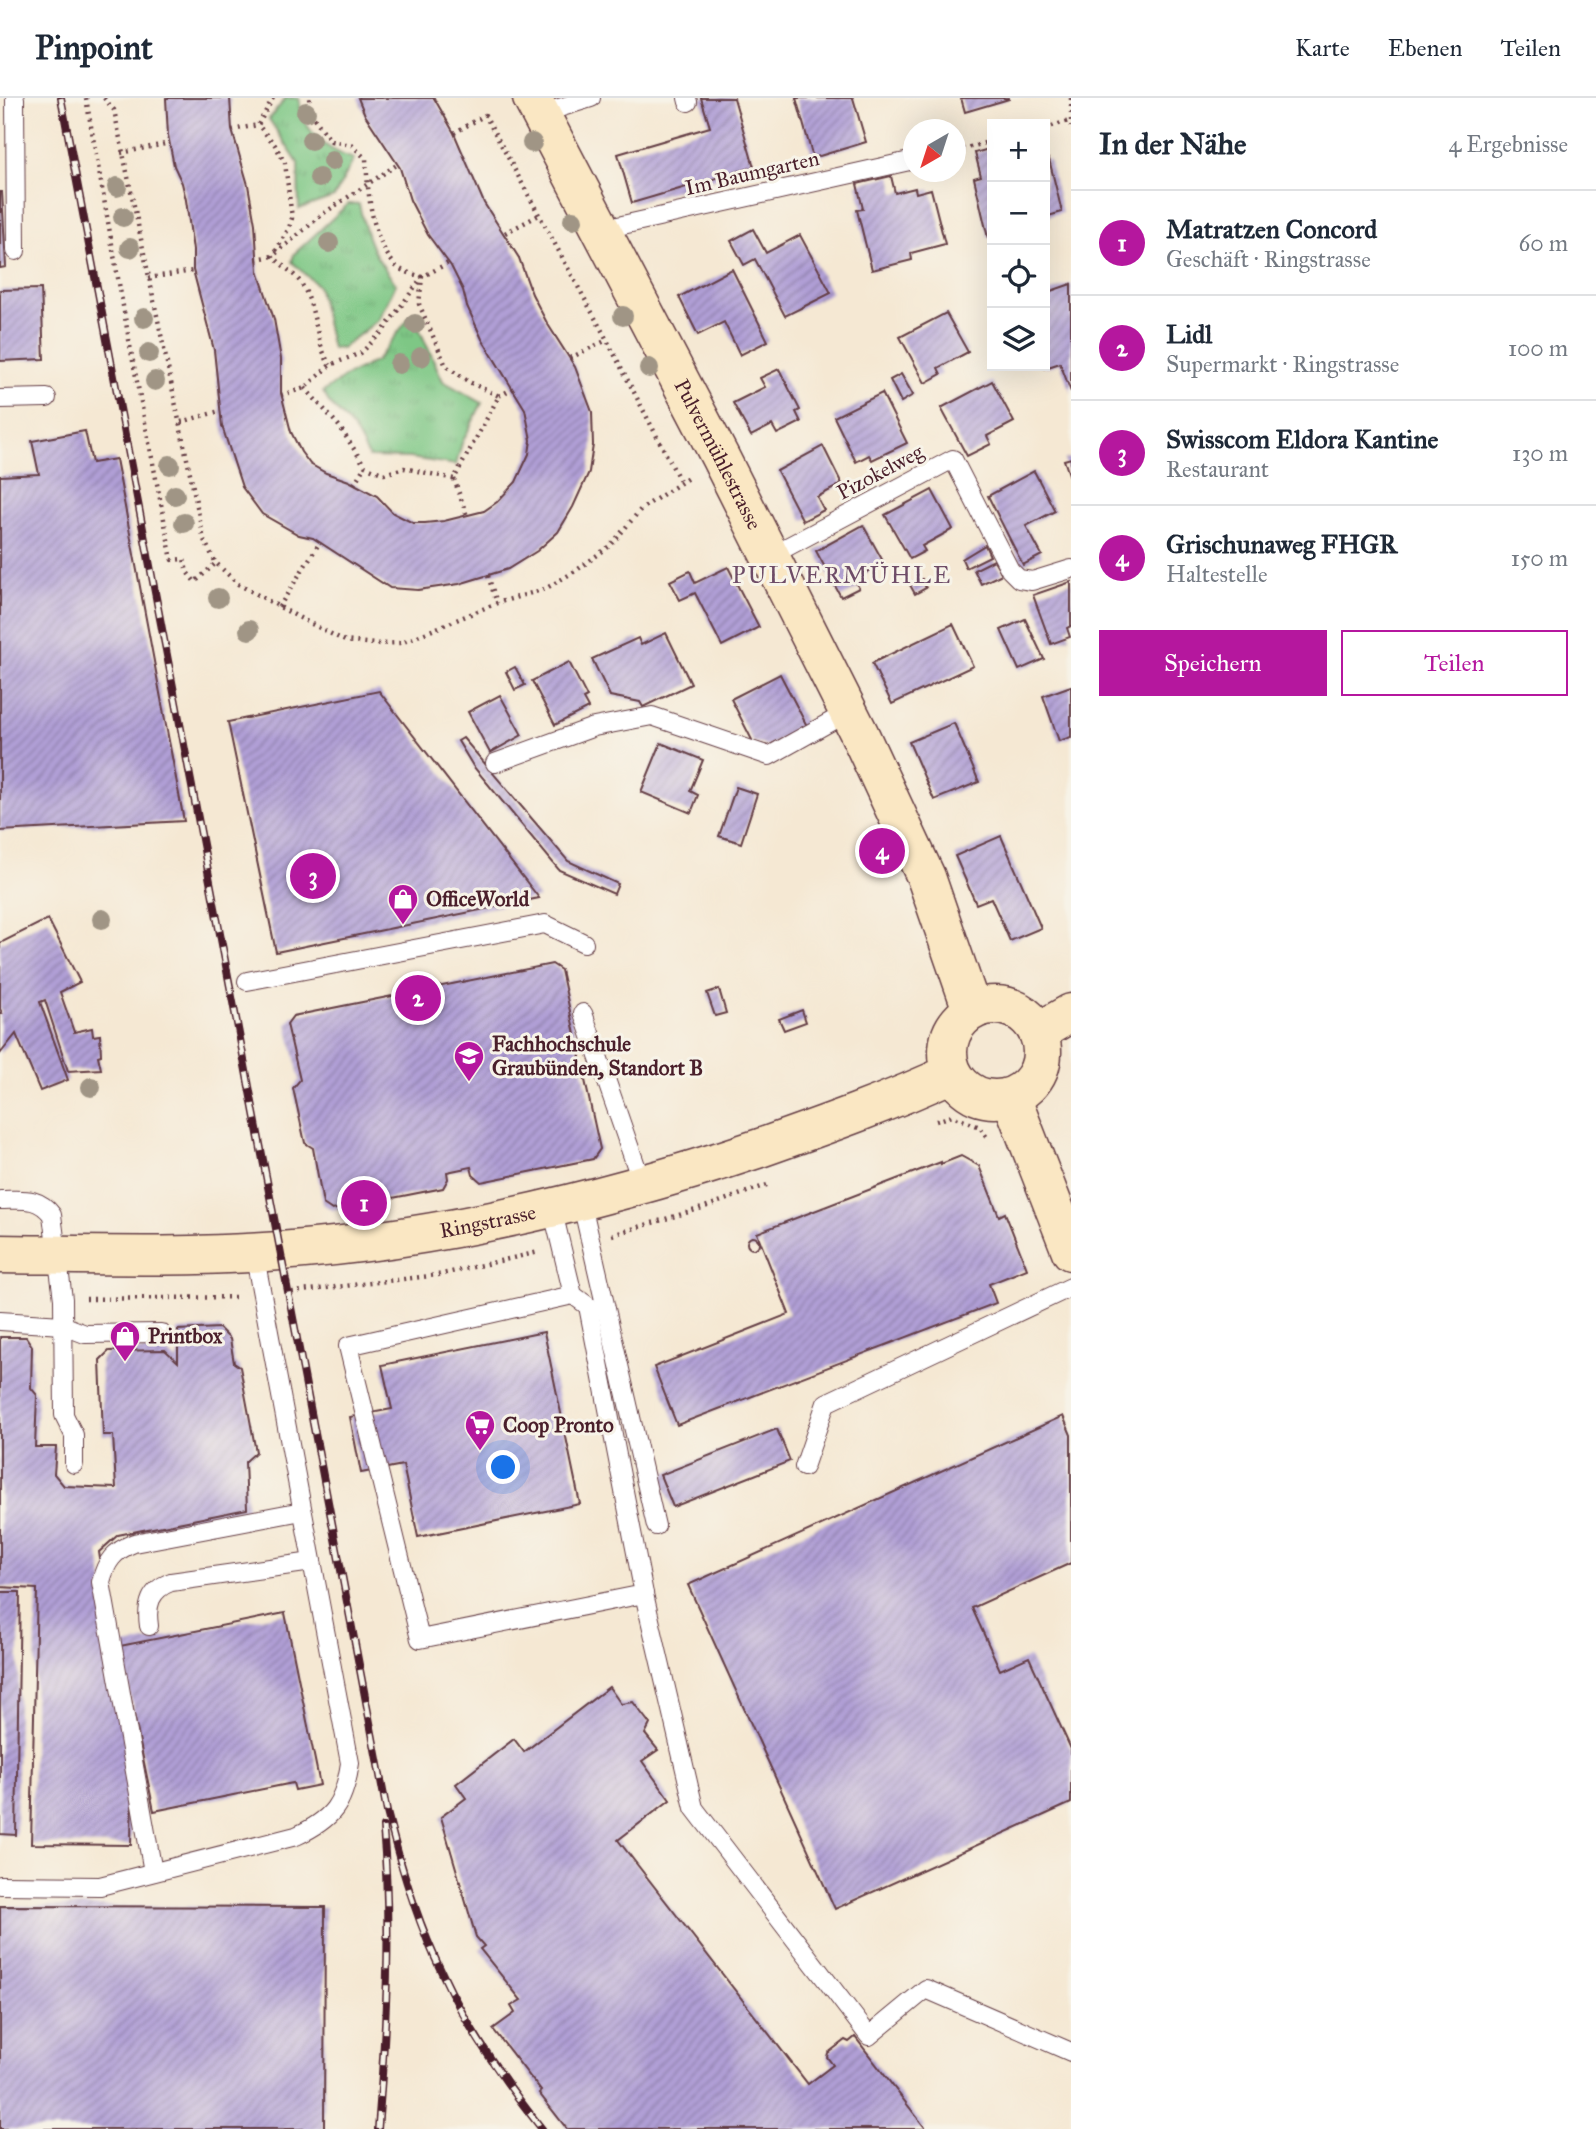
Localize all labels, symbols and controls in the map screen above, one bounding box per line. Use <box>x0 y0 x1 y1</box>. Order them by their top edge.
text: Pinpoint <box>35 28 153 68</box>
text: Karte <box>1295 33 1350 63</box>
text: Ebenen <box>1388 33 1463 63</box>
text: Teilen <box>1501 33 1561 63</box>
north arrow <box>903 119 966 182</box>
map controls <box>987 119 1050 371</box>
button: + <box>987 119 1050 182</box>
text: In der Nähe <box>1099 126 1247 162</box>
text: 4 Ergebnisse <box>1449 130 1568 158</box>
street label: Im Baumgarten <box>682 145 822 201</box>
button: − <box>987 182 1050 245</box>
text: Matratzen Concord <box>1166 213 1377 245</box>
text: 1 <box>1117 229 1127 257</box>
text: 60 m <box>1519 229 1568 257</box>
button: locate <box>987 245 1050 308</box>
text: Geschäft · Ringstrasse <box>1166 245 1371 273</box>
button: layers <box>987 308 1050 371</box>
text: Lidl <box>1166 318 1212 350</box>
text: 2 <box>1116 334 1128 362</box>
text: 100 m <box>1508 334 1568 362</box>
text: Supermarkt · Ringstrasse <box>1166 350 1399 378</box>
street label: Pulvermühlestrasse <box>669 375 768 534</box>
text: Swisscom Eldora Kantine <box>1166 423 1438 455</box>
street label: Pizokelweg <box>832 438 928 506</box>
text: 3 <box>1117 439 1127 467</box>
text: 130 m <box>1512 439 1568 467</box>
text: Restaurant <box>1166 455 1269 483</box>
text: Grischunaweg FHGR <box>1166 528 1397 560</box>
text: 4 <box>1116 544 1128 572</box>
text: 150 m <box>1511 544 1568 572</box>
district label: PULVERMÜHLE <box>732 560 952 590</box>
text: Haltestelle <box>1166 560 1268 588</box>
button: Speichern <box>1099 630 1327 696</box>
button: Teilen <box>1341 630 1568 696</box>
pin: 4 <box>859 825 905 877</box>
pin: 3 <box>290 850 336 902</box>
shop icon: OfficeWorld <box>386 882 420 926</box>
place label: OfficeWorld <box>426 886 530 912</box>
pin: 2 <box>395 972 441 1024</box>
place label: Fachhochschule Graubünden, Standort B <box>492 1031 703 1081</box>
school or university icon: Fachhochschule Graubünden, Standort B <box>452 1039 486 1083</box>
pin: 1 <box>341 1177 387 1229</box>
street label: Ringstrasse <box>437 1199 539 1244</box>
shop icon: Printbox <box>108 1319 142 1363</box>
place label: Printbox <box>148 1323 223 1349</box>
supermarket icon: Coop Pronto <box>463 1408 497 1452</box>
place label: Coop Pronto <box>503 1412 614 1438</box>
your location <box>486 1450 520 1484</box>

